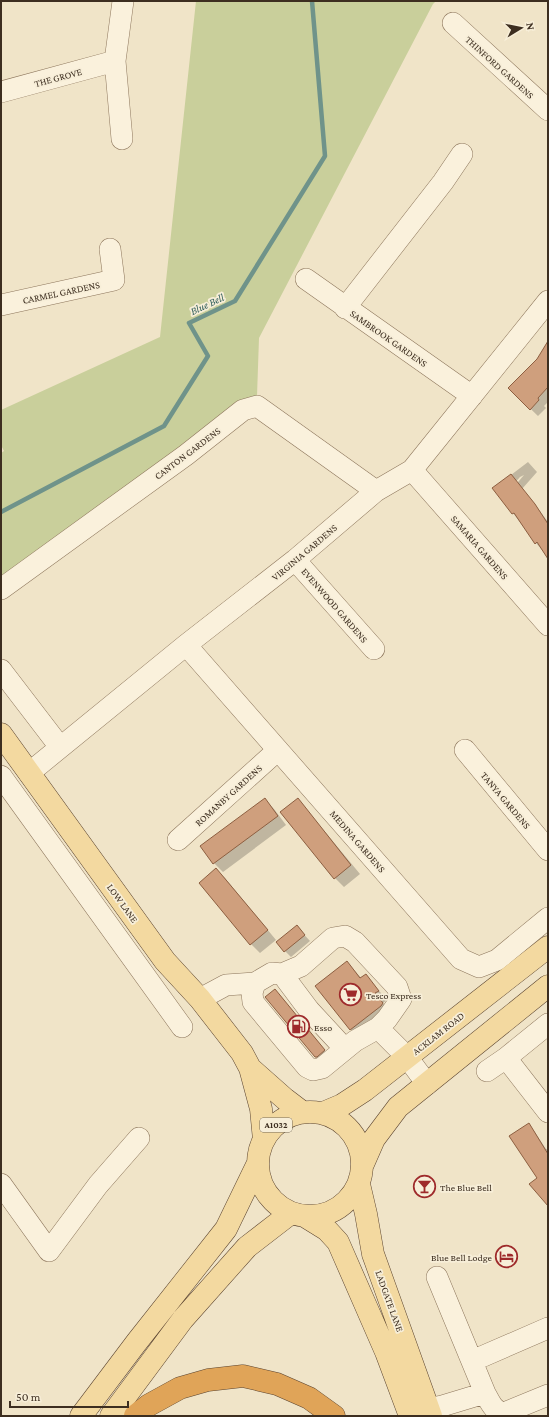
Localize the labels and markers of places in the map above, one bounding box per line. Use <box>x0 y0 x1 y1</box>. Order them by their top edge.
supermarket icon: Tesco Express <box>338 982 364 1008</box>
place label: Tesco Express <box>366 990 421 1001</box>
fuel station icon: Esso <box>285 1014 311 1040</box>
place label: Esso <box>314 1022 332 1033</box>
bar icon: The Blue Bell <box>411 1174 437 1200</box>
place label: The Blue Bell <box>440 1182 492 1193</box>
hotel icon: Blue Bell Lodge <box>494 1244 520 1270</box>
place label: Blue Bell Lodge <box>431 1252 493 1263</box>

